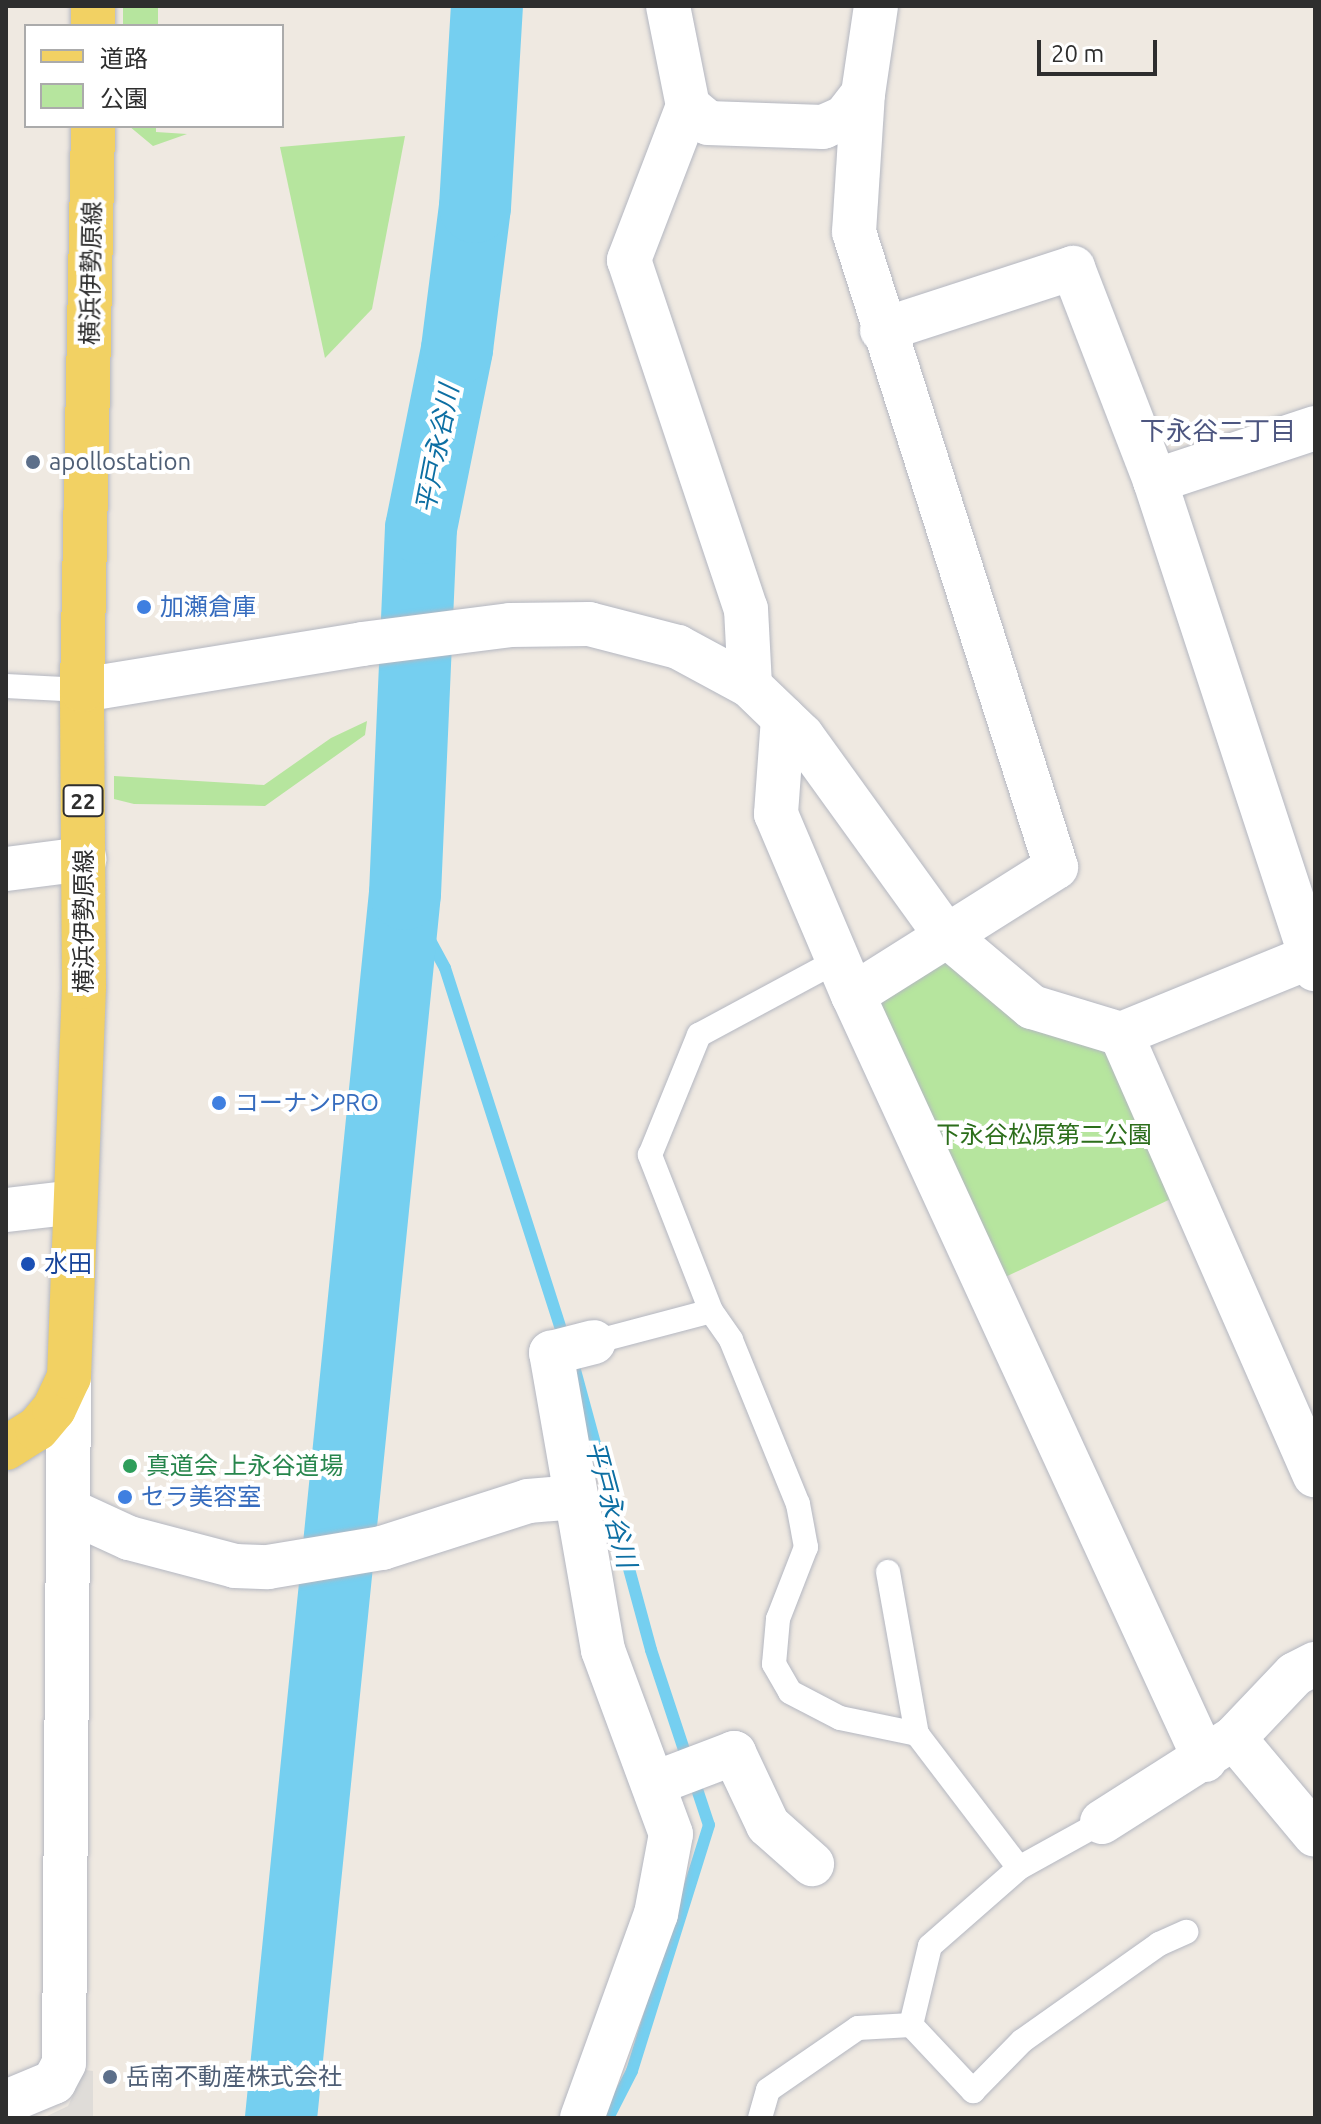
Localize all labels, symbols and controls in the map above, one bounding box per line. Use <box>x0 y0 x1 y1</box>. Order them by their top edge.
legend <box>24 24 284 128</box>
scale bar <box>1041 24 1161 74</box>
text: 20 m <box>1051 40 1104 67</box>
text: 道路 <box>100 45 148 72</box>
text: 公園 <box>100 85 148 112</box>
street label: 横浜伊勢原線 <box>75 201 107 345</box>
water label: 平戸永谷川 <box>409 382 465 516</box>
district label: 下永谷二丁目 <box>1140 415 1296 447</box>
place label: apollostation <box>49 448 191 476</box>
marker: apollostation <box>24 453 42 471</box>
place label: 加瀬倉庫 <box>160 593 256 621</box>
marker: 加瀬倉庫 <box>135 598 153 616</box>
road number: 22 <box>61 783 105 819</box>
street label: 横浜伊勢原線 <box>70 849 98 993</box>
place label: コーナンPRO <box>235 1089 379 1117</box>
marker: コーナンPRO <box>210 1094 228 1112</box>
park label: 下永谷松原第二公園 <box>936 1121 1152 1149</box>
place label: 水田 <box>44 1250 92 1278</box>
marker: 水田 <box>19 1255 37 1273</box>
water label: 平戸永谷川 <box>579 1437 643 1571</box>
place label: 真道会 上永谷道場 <box>146 1452 343 1480</box>
marker: 真道会 上永谷道場 <box>121 1457 139 1475</box>
place label: セラ美容室 <box>141 1483 261 1511</box>
marker: セラ美容室 <box>116 1488 134 1506</box>
place label: 岳南不動産株式会社 <box>126 2063 342 2091</box>
marker: 岳南不動産株式会社 <box>101 2068 119 2086</box>

